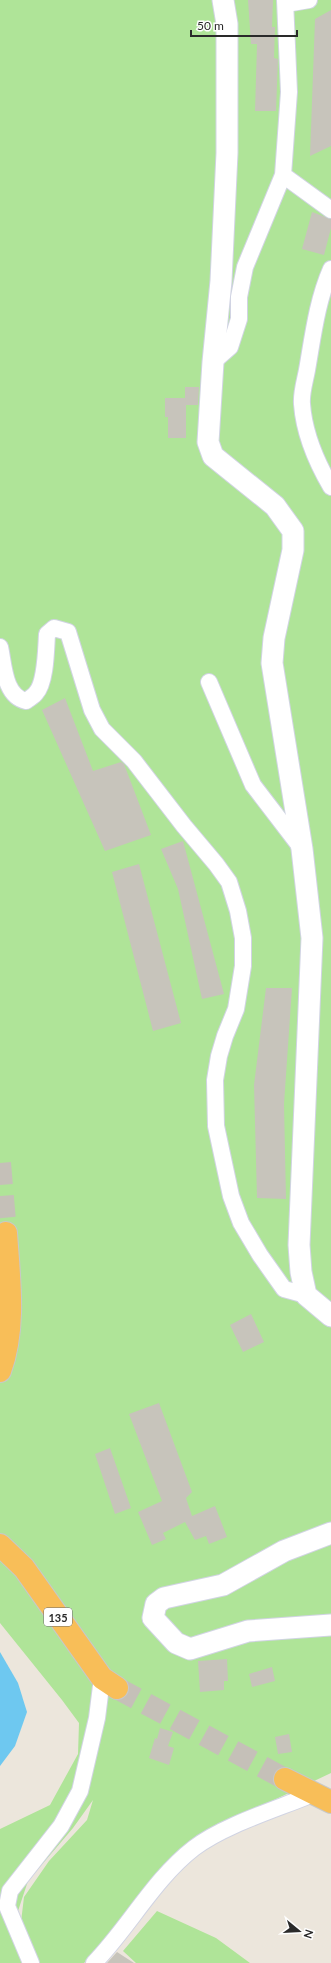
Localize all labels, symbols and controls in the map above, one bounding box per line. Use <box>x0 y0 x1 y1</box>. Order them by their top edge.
scale bar <box>191 12 297 38</box>
text: 50 m <box>197 18 224 33</box>
road number: 135 <box>44 1608 72 1626</box>
north arrow <box>279 1911 319 1951</box>
text: N <box>301 1928 316 1940</box>

